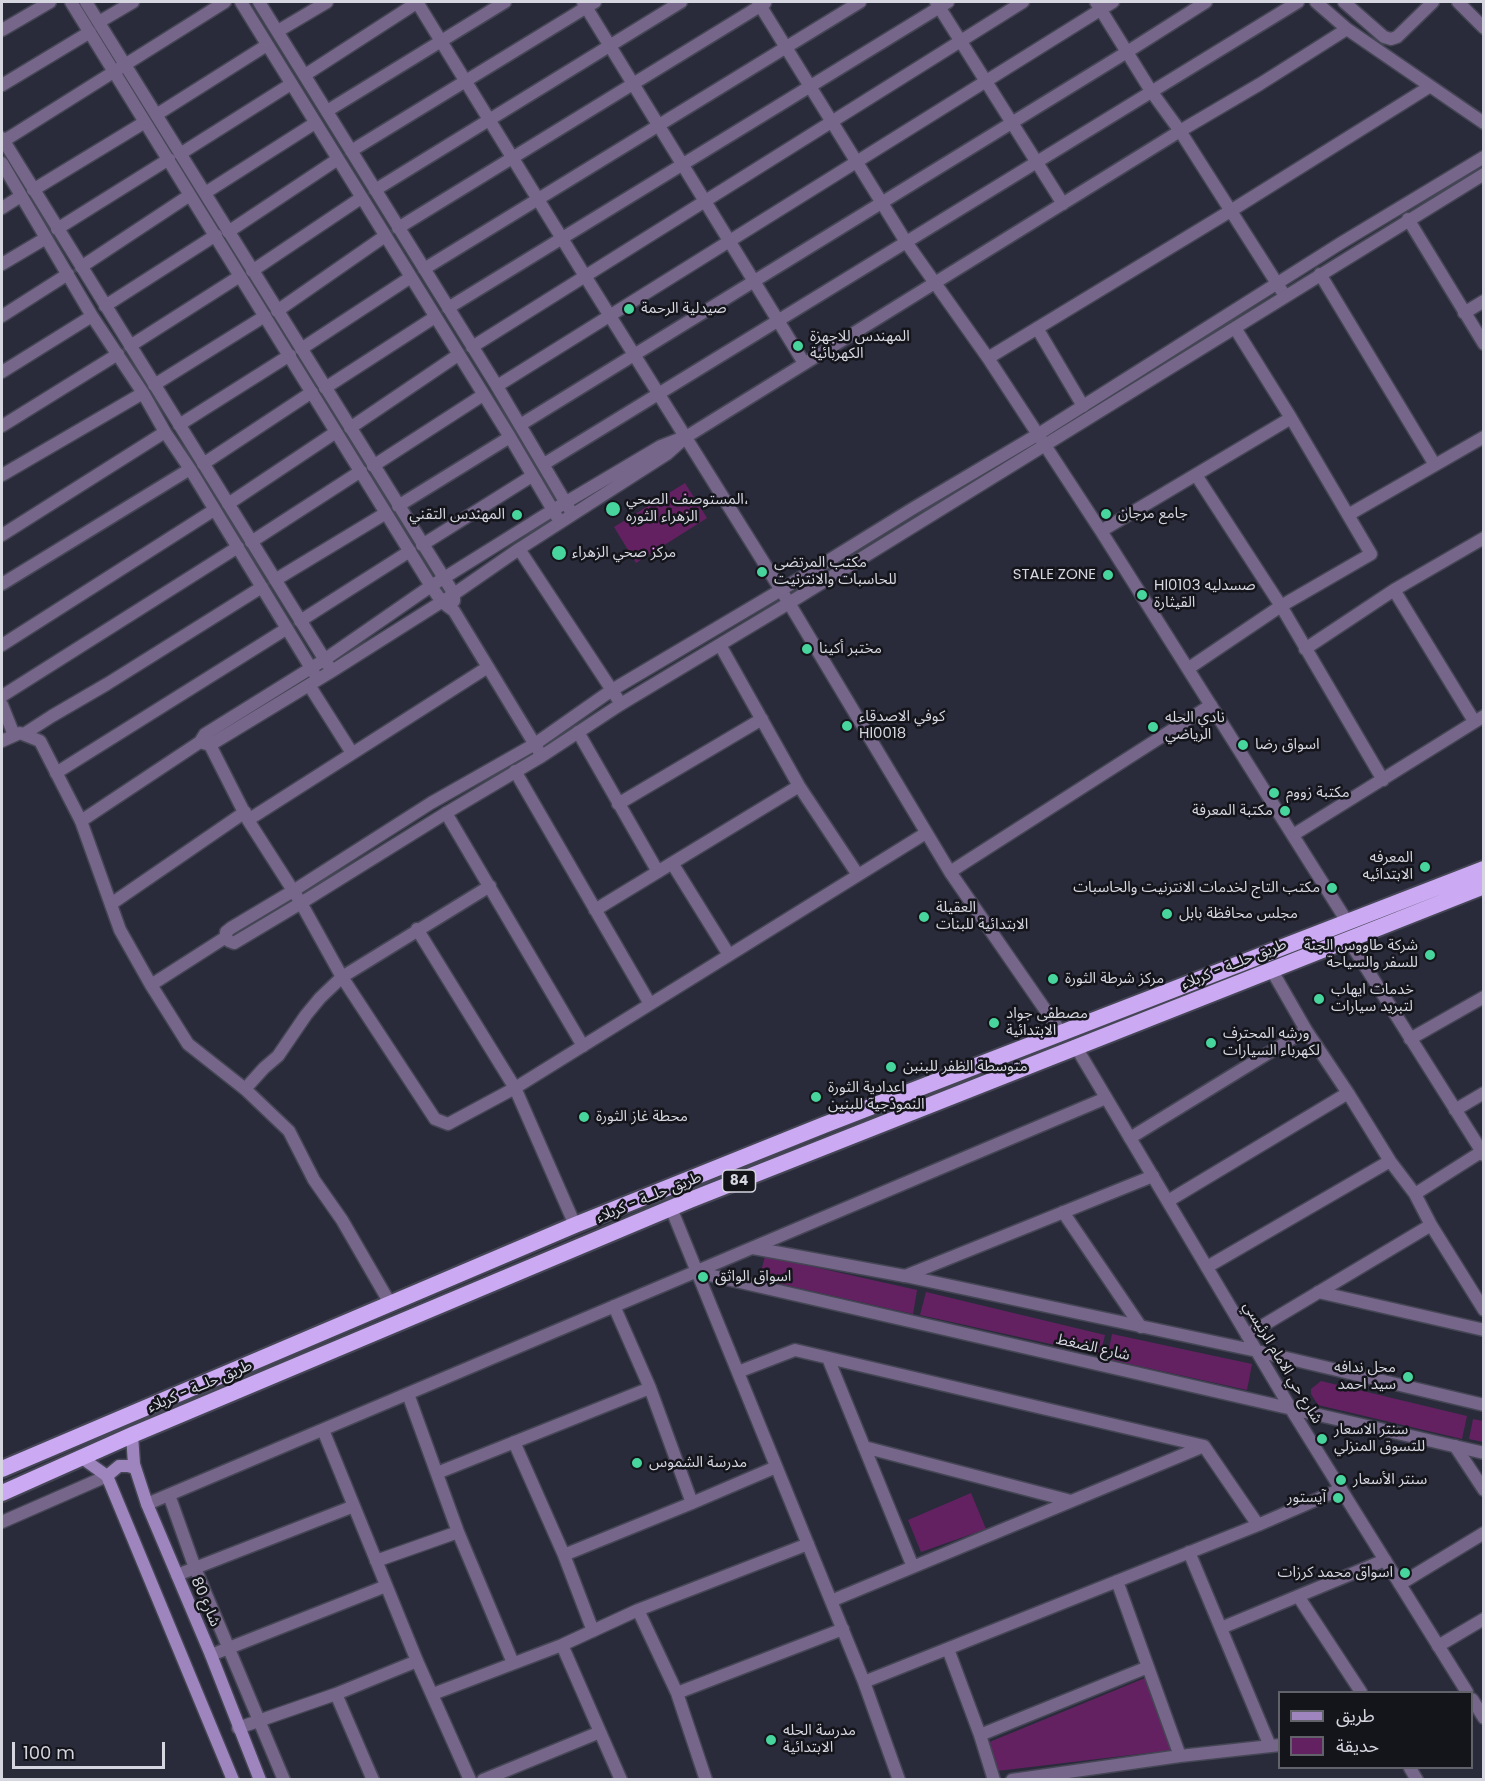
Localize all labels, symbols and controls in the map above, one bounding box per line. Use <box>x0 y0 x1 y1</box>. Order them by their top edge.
place label: صيدلية الرحمة <box>641 300 727 318</box>
marker: صيدلية الرحمة <box>622 302 636 316</box>
place label: المهندس للاجهزة الكهربائية <box>810 328 910 363</box>
marker: المهندس للاجهزة الكهربائية <box>791 339 805 353</box>
place label: المستوصف الصحي، الزهراء الثوره <box>626 491 749 526</box>
marker: المستوصف الصحي، الزهراء الثوره <box>604 500 622 518</box>
place label: جامع مرجان <box>1118 505 1188 523</box>
place label: المهندس التقني <box>409 506 505 524</box>
marker: جامع مرجان <box>1099 507 1113 521</box>
marker: المهندس التقني <box>510 508 524 522</box>
marker: مركز صحي الزهراء <box>550 544 568 562</box>
place label: مركز صحي الزهراء <box>572 544 676 562</box>
place label: مكتب المرتضى للحاسبات والانترنيت <box>774 554 897 589</box>
marker: مكتب المرتضى للحاسبات والانترنيت <box>755 565 769 579</box>
place label: STALE ZONE <box>1013 566 1096 584</box>
marker: STALE ZONE <box>1101 568 1115 582</box>
place label: Hl0103 صسدليه القيثارة <box>1154 577 1256 612</box>
marker: Hl0103 صسدليه القيثارة <box>1135 588 1149 602</box>
place label: مختبر أكينا <box>819 640 882 658</box>
marker: مختبر أكينا <box>800 642 814 656</box>
place label: كوفي الاصدقاء Hl0018 <box>859 708 945 743</box>
place label: نادي الحله الرياضي <box>1165 709 1225 744</box>
marker: كوفي الاصدقاء Hl0018 <box>840 719 854 733</box>
marker: نادي الحله الرياضي <box>1146 720 1160 734</box>
place label: اسواق رضا <box>1255 736 1320 754</box>
marker: اسواق رضا <box>1236 738 1250 752</box>
place label: مكتبة زووم <box>1286 784 1350 802</box>
marker: مكتبة زووم <box>1267 786 1281 800</box>
place label: مكتبة المعرفة <box>1192 802 1273 820</box>
marker: مكتبة المعرفة <box>1278 804 1292 818</box>
place label: المعرفه الابتدائيه <box>1363 849 1413 884</box>
marker: المعرفه الابتدائيه <box>1418 860 1432 874</box>
place label: مكتب التاج لخدمات الانترنيت والحاسبات <box>1073 879 1320 897</box>
marker: مكتب التاج لخدمات الانترنيت والحاسبات <box>1325 881 1339 895</box>
place label: العقيلة الابتدائية للبنات <box>936 899 1028 934</box>
place label: مجلس محافظة بابل <box>1179 905 1298 923</box>
marker: مجلس محافظة بابل <box>1160 907 1174 921</box>
marker: العقيلة الابتدائية للبنات <box>917 910 931 924</box>
street label: طريق حلــة - كربلاء <box>1179 936 1289 994</box>
place label: شركة طاووس الجنة للسفر والسياحة <box>1304 937 1418 972</box>
marker: شركة طاووس الجنة للسفر والسياحة <box>1423 948 1437 962</box>
place label: مركز شرطة الثورة <box>1065 970 1164 988</box>
marker: مركز شرطة الثورة <box>1046 972 1060 986</box>
place label: خدمات ايهاب لتبريد سيارات <box>1331 981 1414 1016</box>
marker: خدمات ايهاب لتبريد سيارات <box>1312 992 1326 1006</box>
place label: مصطفى جواد الابتدائية <box>1006 1005 1088 1040</box>
marker: مصطفى جواد الابتدائية <box>987 1016 1001 1030</box>
place label: ورشه المحترف لكهرباء السيارات <box>1223 1025 1320 1060</box>
marker: ورشه المحترف لكهرباء السيارات <box>1204 1036 1218 1050</box>
place label: متوسطة الظفر للبنبن <box>903 1058 1028 1076</box>
marker: متوسطة الظفر للبنبن <box>884 1060 898 1074</box>
place label: اعدادية الثورة النموذجية للبنين <box>828 1079 924 1114</box>
marker: اعدادية الثورة النموذجية للبنين <box>809 1090 823 1104</box>
place label: محطة غاز الثورة <box>596 1108 688 1126</box>
marker: محطة غاز الثورة <box>577 1110 591 1124</box>
street label: طريق حلــة - كربلاء <box>594 1169 704 1227</box>
road number: 84 <box>722 1170 756 1192</box>
place label: اسواق الواثق <box>715 1268 791 1286</box>
marker: اسواق الواثق <box>696 1270 710 1284</box>
street label: شارع حي الامام الرئيسي <box>1238 1299 1326 1427</box>
street label: شارع الضغط <box>1054 1331 1132 1365</box>
street label: طريق حلــة - كربلاء <box>145 1357 255 1417</box>
place label: محل ندافه سيد احمد <box>1334 1359 1396 1394</box>
marker: محل ندافه سيد احمد <box>1401 1370 1415 1384</box>
place label: سنتر الاسعار للتسوق المنزلي <box>1334 1421 1425 1456</box>
marker: سنتر الاسعار للتسوق المنزلي <box>1315 1432 1329 1446</box>
place label: مدرسة الشموس <box>649 1454 747 1472</box>
marker: مدرسة الشموس <box>630 1456 644 1470</box>
place label: سنتر الأسعار <box>1353 1471 1427 1489</box>
marker: سنتر الأسعار <box>1334 1473 1348 1487</box>
place label: آيستور <box>1287 1489 1326 1507</box>
marker: آيستور <box>1331 1491 1345 1505</box>
place label: اسواق محمد كرزات <box>1278 1564 1393 1582</box>
marker: اسواق محمد كرزات <box>1398 1566 1412 1580</box>
street label: شارع 80 <box>187 1574 223 1630</box>
legend <box>1278 1691 1473 1769</box>
text: طريق <box>1336 1703 1375 1728</box>
place label: مدرسة الحله الابتدائية <box>783 1722 856 1757</box>
scale bar <box>15 1730 168 1768</box>
marker: مدرسة الحله الابتدائية <box>764 1733 778 1747</box>
text: حديقة <box>1336 1733 1379 1758</box>
text: 100 m <box>23 1740 75 1765</box>

